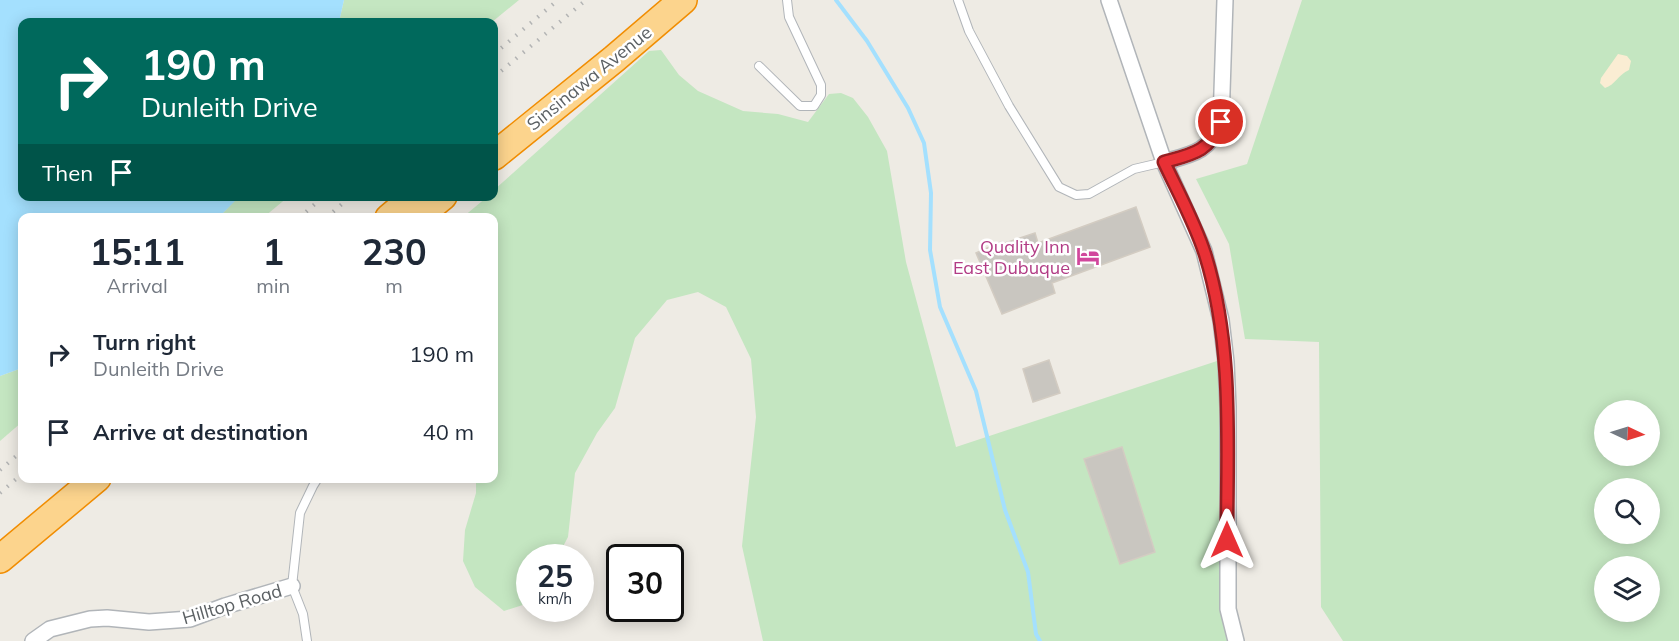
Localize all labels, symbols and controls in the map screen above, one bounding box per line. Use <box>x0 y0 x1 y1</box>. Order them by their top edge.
street label: Sinsinawa Avenue <box>522 21 656 135</box>
text: 190 m <box>141 38 266 91</box>
icon: right <box>42 42 120 120</box>
text: Dunleith Drive <box>141 90 318 124</box>
pin <box>1195 96 1246 147</box>
icon: arrive <box>1204 105 1237 138</box>
icon: arrive <box>105 156 138 189</box>
text: Then <box>42 159 93 187</box>
text: 15:11 <box>89 229 185 274</box>
text: 1 <box>262 229 284 274</box>
text: 230 <box>362 229 427 274</box>
place label: Quality Inn East Dubuque <box>953 235 1070 279</box>
hotel icon: Quality Inn East Dubuque <box>1075 243 1101 269</box>
text: Arrival <box>107 273 168 298</box>
text: min <box>256 273 290 298</box>
text: m <box>385 273 403 298</box>
text: Turn right <box>93 328 196 356</box>
icon: right <box>42 338 75 371</box>
text: 190 m <box>409 340 474 368</box>
text: Dunleith Drive <box>93 356 224 381</box>
north arrow <box>1594 400 1660 466</box>
map controls <box>1594 400 1660 622</box>
icon: arrive <box>42 416 75 449</box>
text: Arrive at destination <box>93 418 308 446</box>
text: 40 m <box>423 418 474 446</box>
button: search <box>1594 478 1660 544</box>
position arrow <box>1195 508 1259 572</box>
speed limit sign: 30 <box>606 544 684 622</box>
button: layers <box>1594 556 1660 622</box>
text: 25 <box>537 557 573 595</box>
street label: Hilltop Road <box>179 579 285 629</box>
text: km/h <box>538 589 572 608</box>

